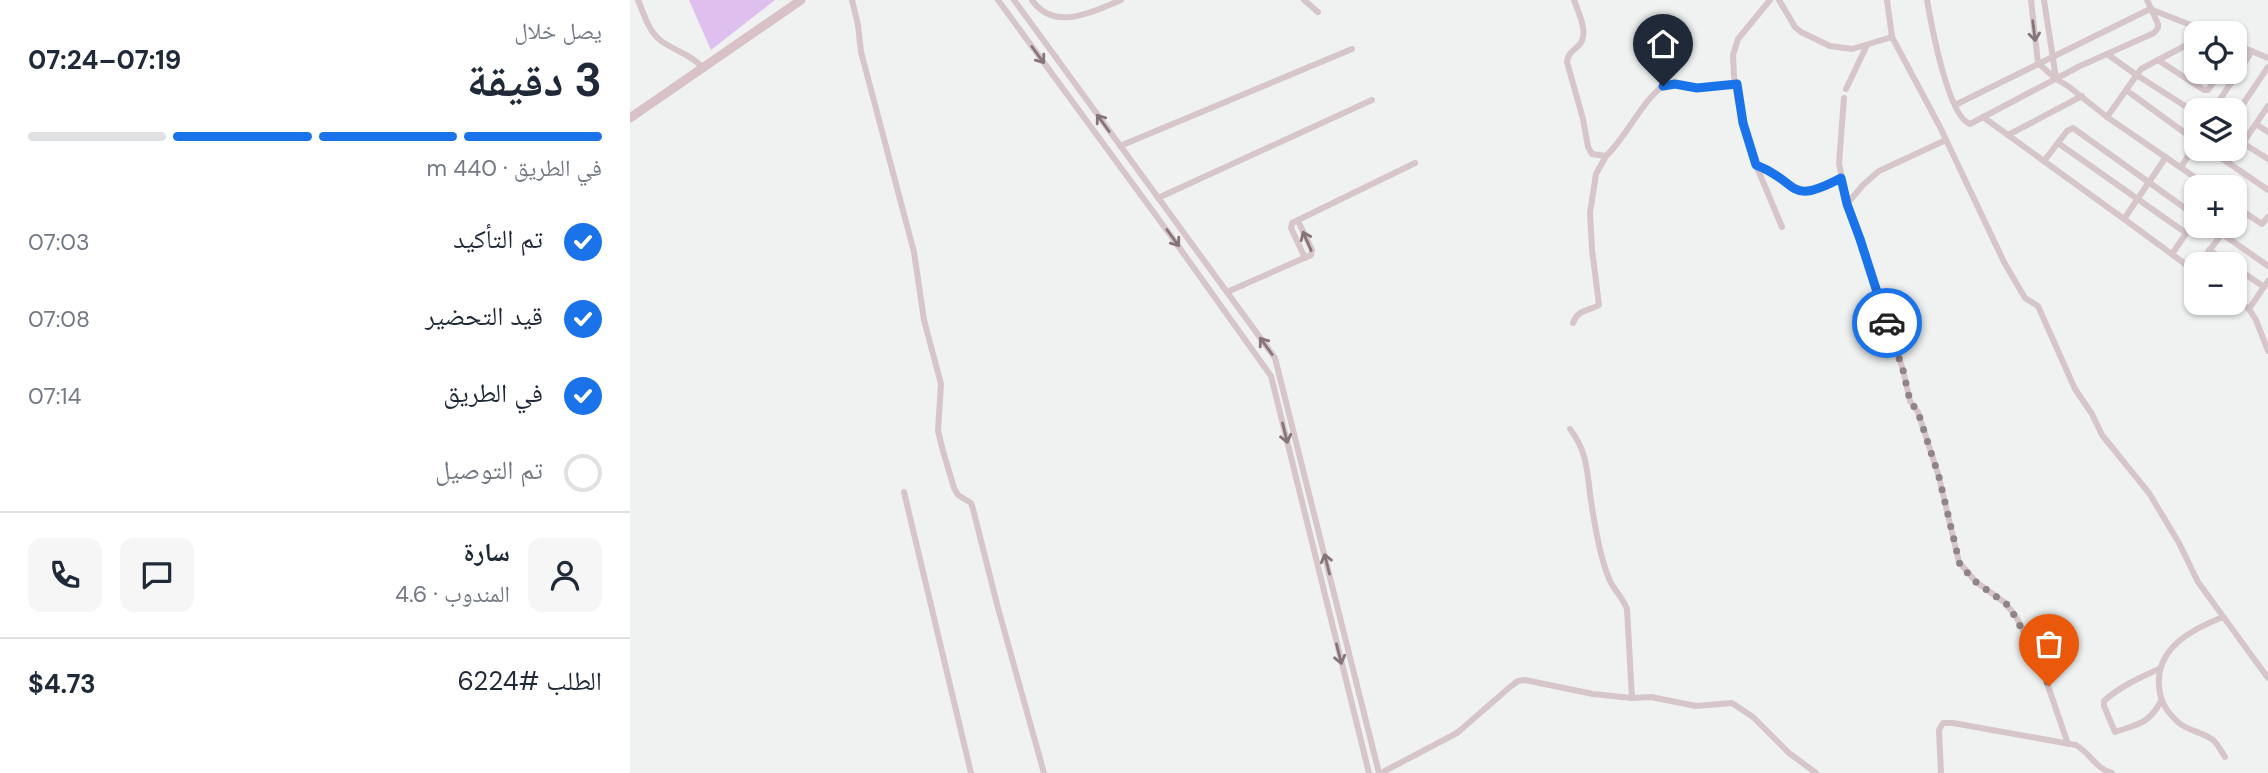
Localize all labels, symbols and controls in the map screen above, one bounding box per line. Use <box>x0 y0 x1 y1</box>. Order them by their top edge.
pin <box>1633 14 1693 86</box>
text: يصل خلال <box>514 16 602 46</box>
one-way arrow <box>2028 20 2041 42</box>
map controls <box>2184 21 2247 315</box>
button: locate <box>2184 21 2247 84</box>
icon: home <box>1644 25 1682 63</box>
text: 07:19–07:24 <box>28 43 181 77</box>
one-way arrow <box>1031 45 1045 64</box>
text: 3 دقيقة <box>467 50 602 110</box>
button: layers <box>2184 98 2247 161</box>
one-way arrow <box>1096 114 1111 133</box>
text: في الطريق · 440 m <box>427 153 602 183</box>
button: + <box>2184 175 2247 238</box>
text: تم التأكيد <box>453 222 543 256</box>
icon: check <box>564 223 602 261</box>
text: 07:03 <box>28 227 90 257</box>
one-way arrow <box>1166 228 1180 247</box>
one-way arrow <box>1300 231 1313 252</box>
button: − <box>2184 252 2247 315</box>
courier <box>1852 288 1922 358</box>
text: قيد التحضير <box>425 299 543 333</box>
icon: check <box>564 300 602 338</box>
text: 07:08 <box>28 304 90 334</box>
icon: car <box>1868 304 1906 342</box>
one-way arrow <box>1259 337 1274 356</box>
text: في الطريق <box>443 376 543 410</box>
icon: check <box>564 377 602 415</box>
text: 07:14 <box>28 381 81 411</box>
one-way arrow <box>1279 421 1292 444</box>
text: تم التوصيل <box>435 453 543 487</box>
text: سارة <box>463 535 510 569</box>
button: phone <box>28 538 102 612</box>
button: chat <box>120 538 194 612</box>
button: person <box>528 538 602 612</box>
one-way arrow <box>1320 553 1333 576</box>
text: المندوب · 4.6 <box>395 579 510 609</box>
pin <box>2019 614 2079 686</box>
icon: bag <box>2030 625 2068 663</box>
one-way arrow <box>1333 642 1346 665</box>
text: الطلب #6224 <box>458 664 602 698</box>
text: $4.73 <box>28 667 96 701</box>

